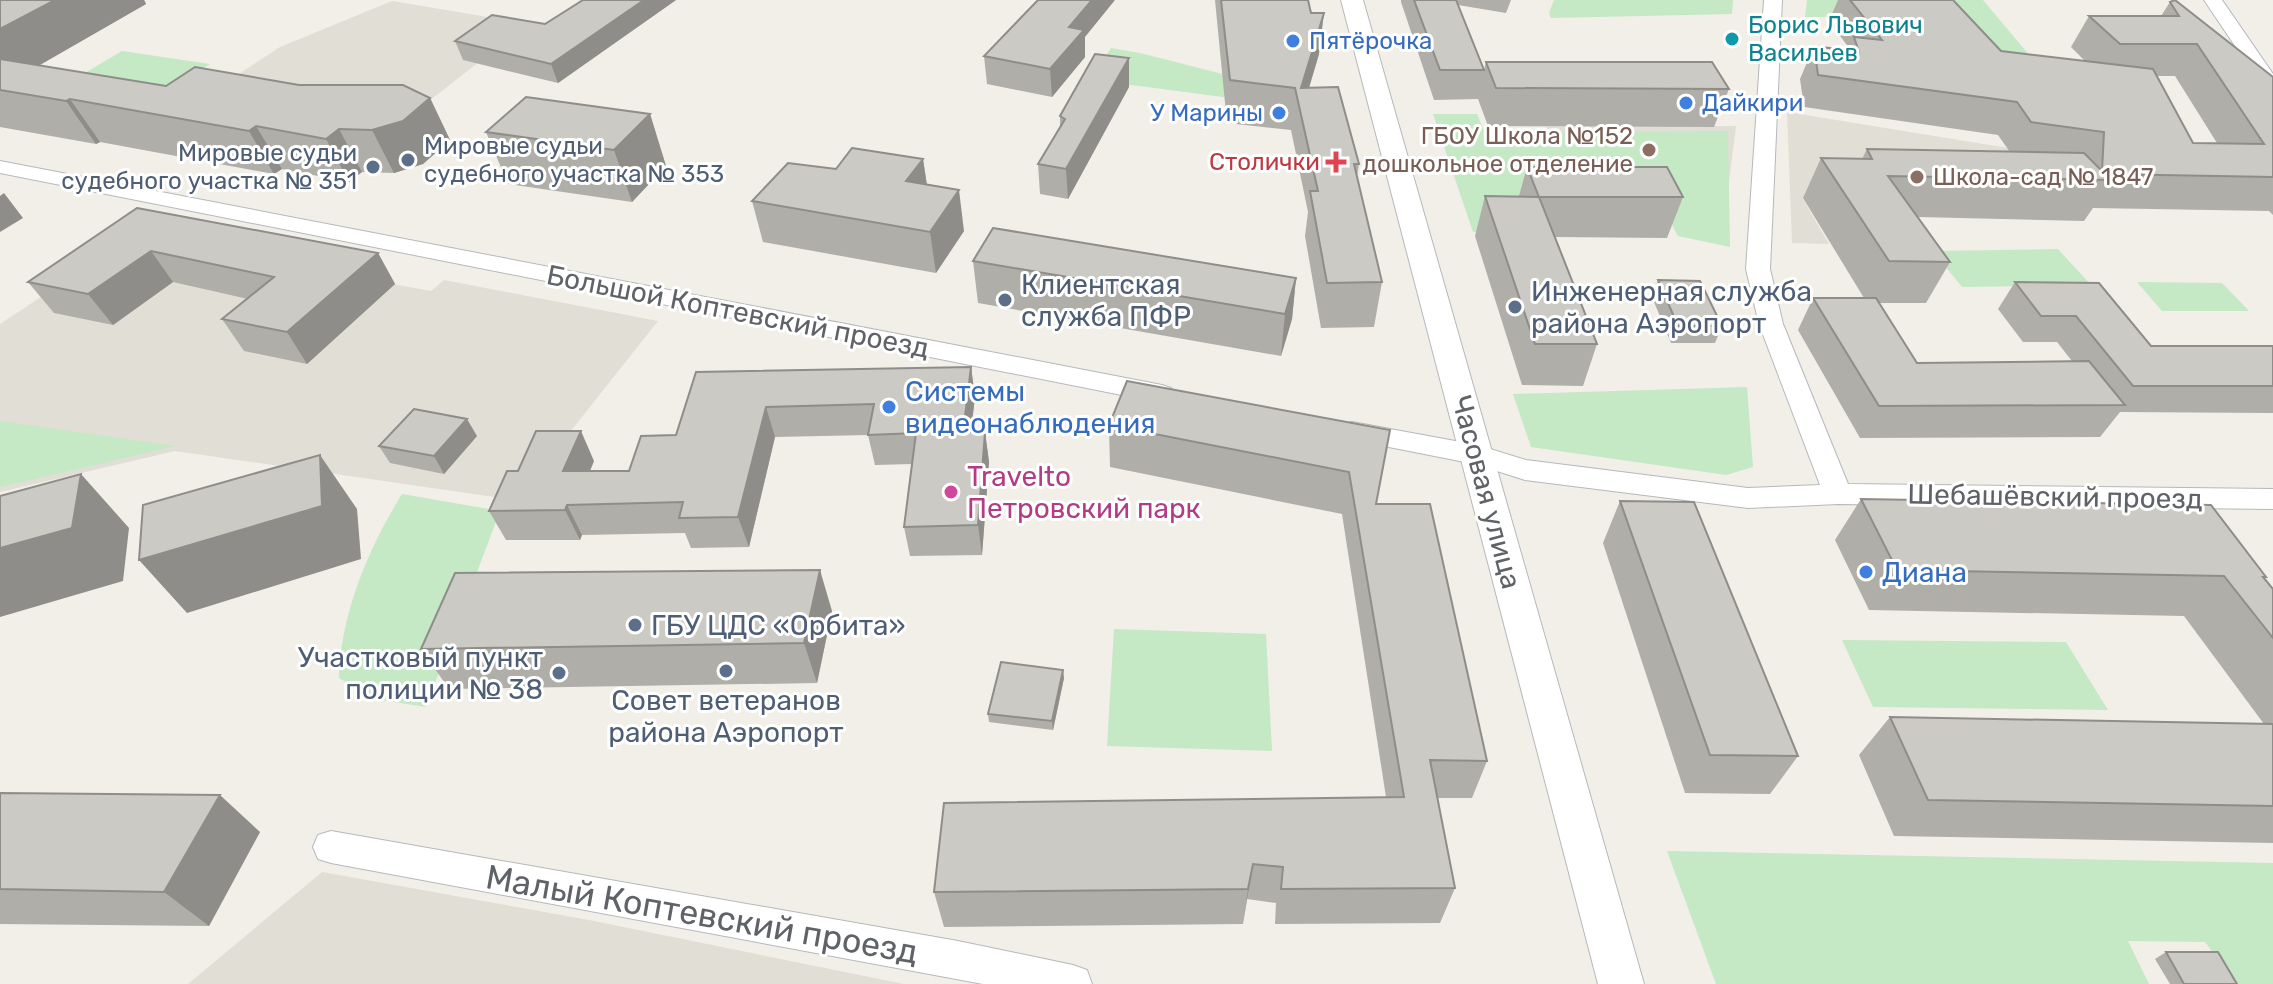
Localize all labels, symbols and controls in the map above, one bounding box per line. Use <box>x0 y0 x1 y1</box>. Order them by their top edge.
place label: Борис Львович Васильев <box>1748 11 1923 67</box>
place label: Пятёрочка <box>1309 27 1432 55</box>
marker: Борис Львович Васильев <box>1723 30 1741 48</box>
marker: Пятёрочка <box>1284 32 1302 50</box>
place label: Дайкири <box>1702 89 1803 117</box>
marker: Дайкири <box>1677 94 1695 112</box>
place label: У Марины <box>1150 99 1263 127</box>
marker: У Марины <box>1270 104 1288 122</box>
place label: ГБОУ Школа №152 дошкольное отделение <box>1363 122 1633 178</box>
place label: Мировые судьи судебного участка № 353 <box>424 132 724 188</box>
place label: Мировые судьи судебного участка № 351 <box>61 139 357 195</box>
marker: ГБОУ Школа №152 дошкольное отделение <box>1640 141 1658 159</box>
place label: Столички <box>1209 148 1320 176</box>
marker: Мировые судьи судебного участка № 353 <box>399 151 417 169</box>
marker: Столички <box>1327 153 1345 171</box>
marker: Мировые судьи судебного участка № 351 <box>364 158 382 176</box>
place label: Школа-сад № 1847 <box>1933 163 2153 191</box>
marker: Школа-сад № 1847 <box>1908 168 1926 186</box>
street label: Большой Коптевский проезд <box>544 258 932 365</box>
place label: Клиентская служба ПФР <box>1021 268 1191 333</box>
place label: Инженерная служба района Аэропорт <box>1531 275 1812 340</box>
marker: Клиентская служба ПФР <box>996 291 1014 309</box>
marker: Инженерная служба района Аэропорт <box>1506 298 1524 316</box>
place label: Системы видеонаблюдения <box>905 375 1155 440</box>
street label: Часовая улица <box>1445 392 1528 593</box>
marker: Системы видеонаблюдения <box>880 398 898 416</box>
place label: Travelto Петровский парк <box>967 460 1201 525</box>
street label: Шебашёвский проезд <box>1907 477 2203 516</box>
marker: Travelto Петровский парк <box>942 483 960 501</box>
place label: Диана <box>1882 556 1967 589</box>
marker: Диана <box>1857 563 1875 581</box>
place label: ГБУ ЦДС «Орбита» <box>651 609 906 642</box>
marker: ГБУ ЦДС «Орбита» <box>626 616 644 634</box>
place label: Участковый пункт полиции № 38 <box>298 641 543 706</box>
marker: Совет ветеранов района Аэропорт <box>717 662 735 680</box>
marker: Участковый пункт полиции № 38 <box>550 664 568 682</box>
place label: Совет ветеранов района Аэропорт <box>608 684 844 749</box>
street label: Малый Коптевский проезд <box>483 856 921 973</box>

